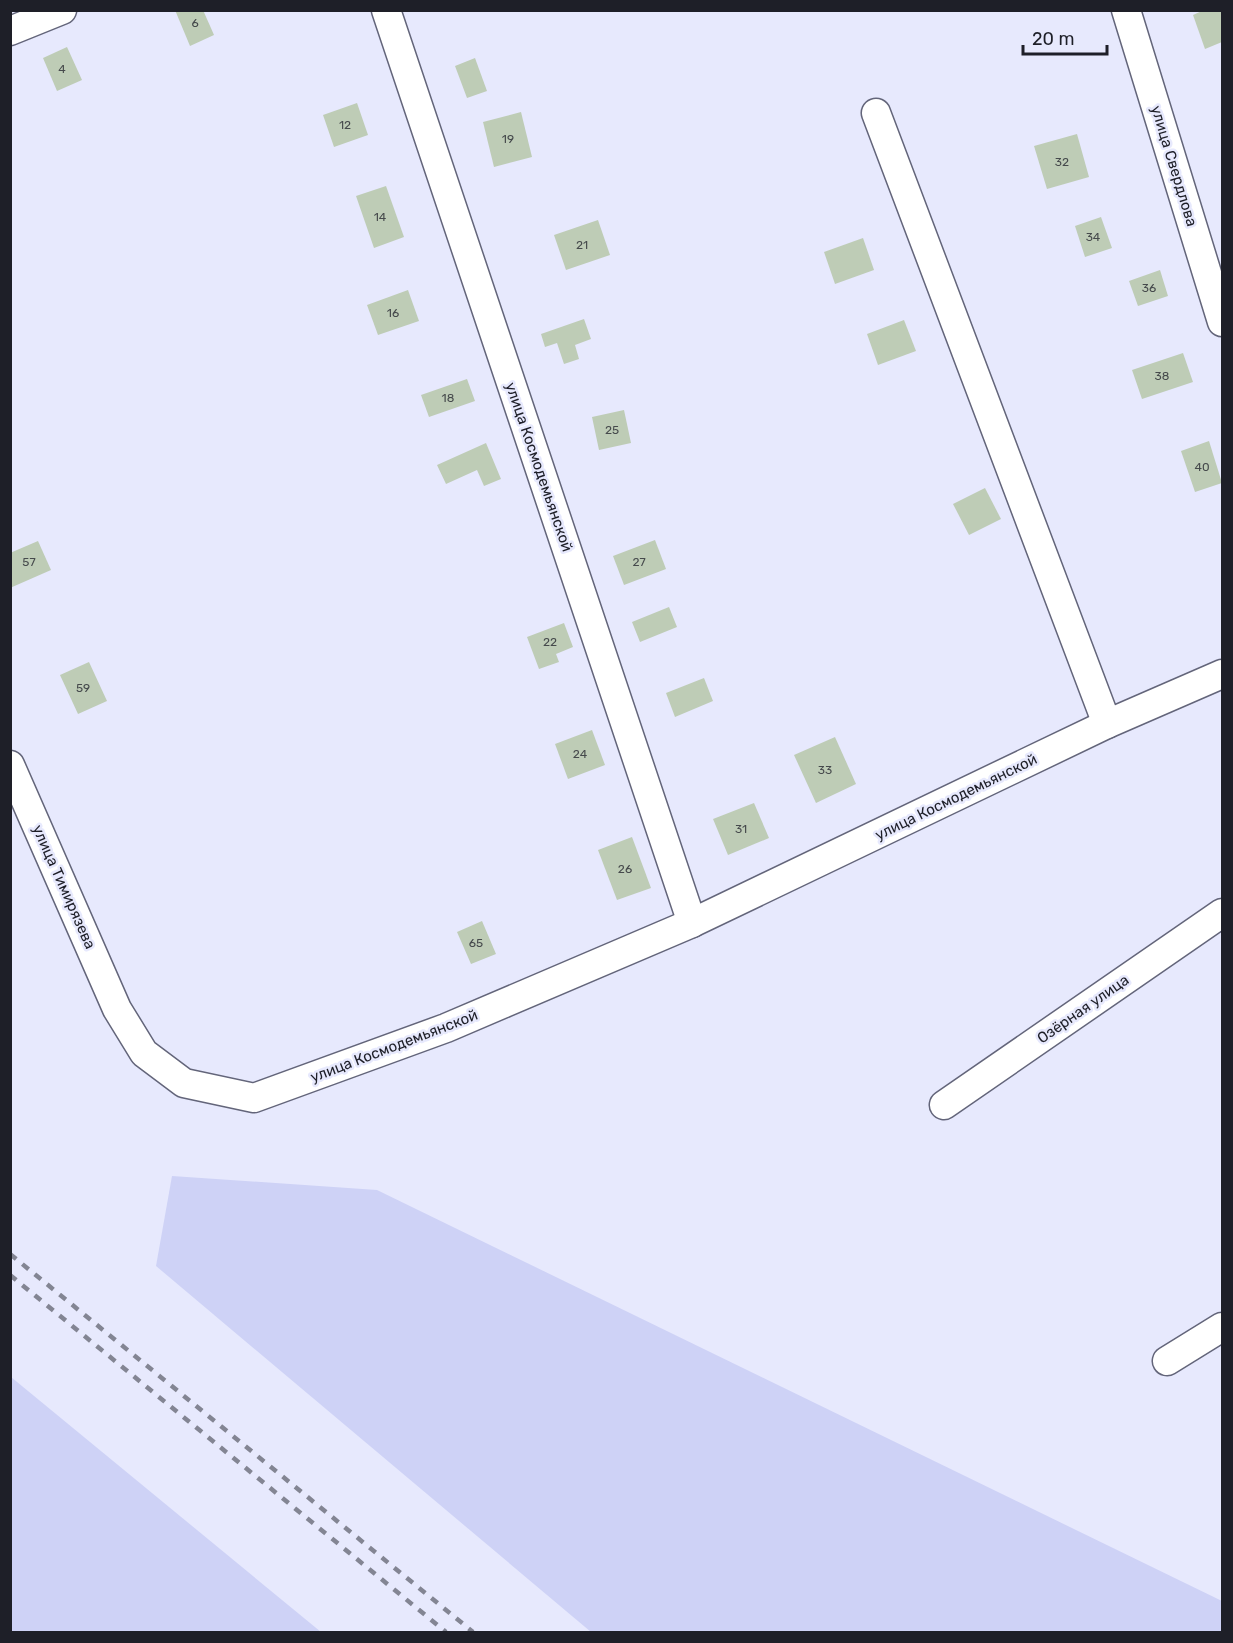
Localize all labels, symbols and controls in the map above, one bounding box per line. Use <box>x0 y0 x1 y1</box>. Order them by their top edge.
house number: 6 <box>191 16 199 30</box>
scale bar <box>1023 18 1107 56</box>
text: 20 m <box>1032 28 1074 50</box>
house number: 4 <box>58 62 66 76</box>
street label: улица Свердлова <box>1147 103 1201 229</box>
house number: 12 <box>339 118 351 132</box>
house number: 19 <box>502 132 514 146</box>
house number: 32 <box>1055 155 1069 169</box>
house number: 14 <box>374 210 387 224</box>
house number: 34 <box>1086 230 1101 244</box>
house number: 21 <box>576 238 588 252</box>
house number: 36 <box>1142 281 1156 295</box>
house number: 16 <box>387 306 399 320</box>
house number: 38 <box>1155 369 1169 383</box>
street label: улица Космодемьянской <box>502 380 576 554</box>
house number: 18 <box>442 391 454 405</box>
house number: 25 <box>605 423 619 437</box>
house number: 40 <box>1194 460 1210 474</box>
house number: 57 <box>22 555 36 569</box>
house number: 27 <box>632 555 646 569</box>
house number: 22 <box>543 635 557 649</box>
house number: 59 <box>76 681 90 695</box>
house number: 24 <box>573 747 588 761</box>
street label: улица Космодемьянской <box>872 750 1040 844</box>
house number: 33 <box>818 763 832 777</box>
street label: улица Тимирязева <box>29 822 99 952</box>
house number: 31 <box>735 822 747 836</box>
house number: 26 <box>618 862 632 876</box>
house number: 65 <box>469 936 483 950</box>
street label: Озёрная улица <box>1034 971 1132 1047</box>
street label: улица Космодемьянской <box>308 1006 480 1086</box>

